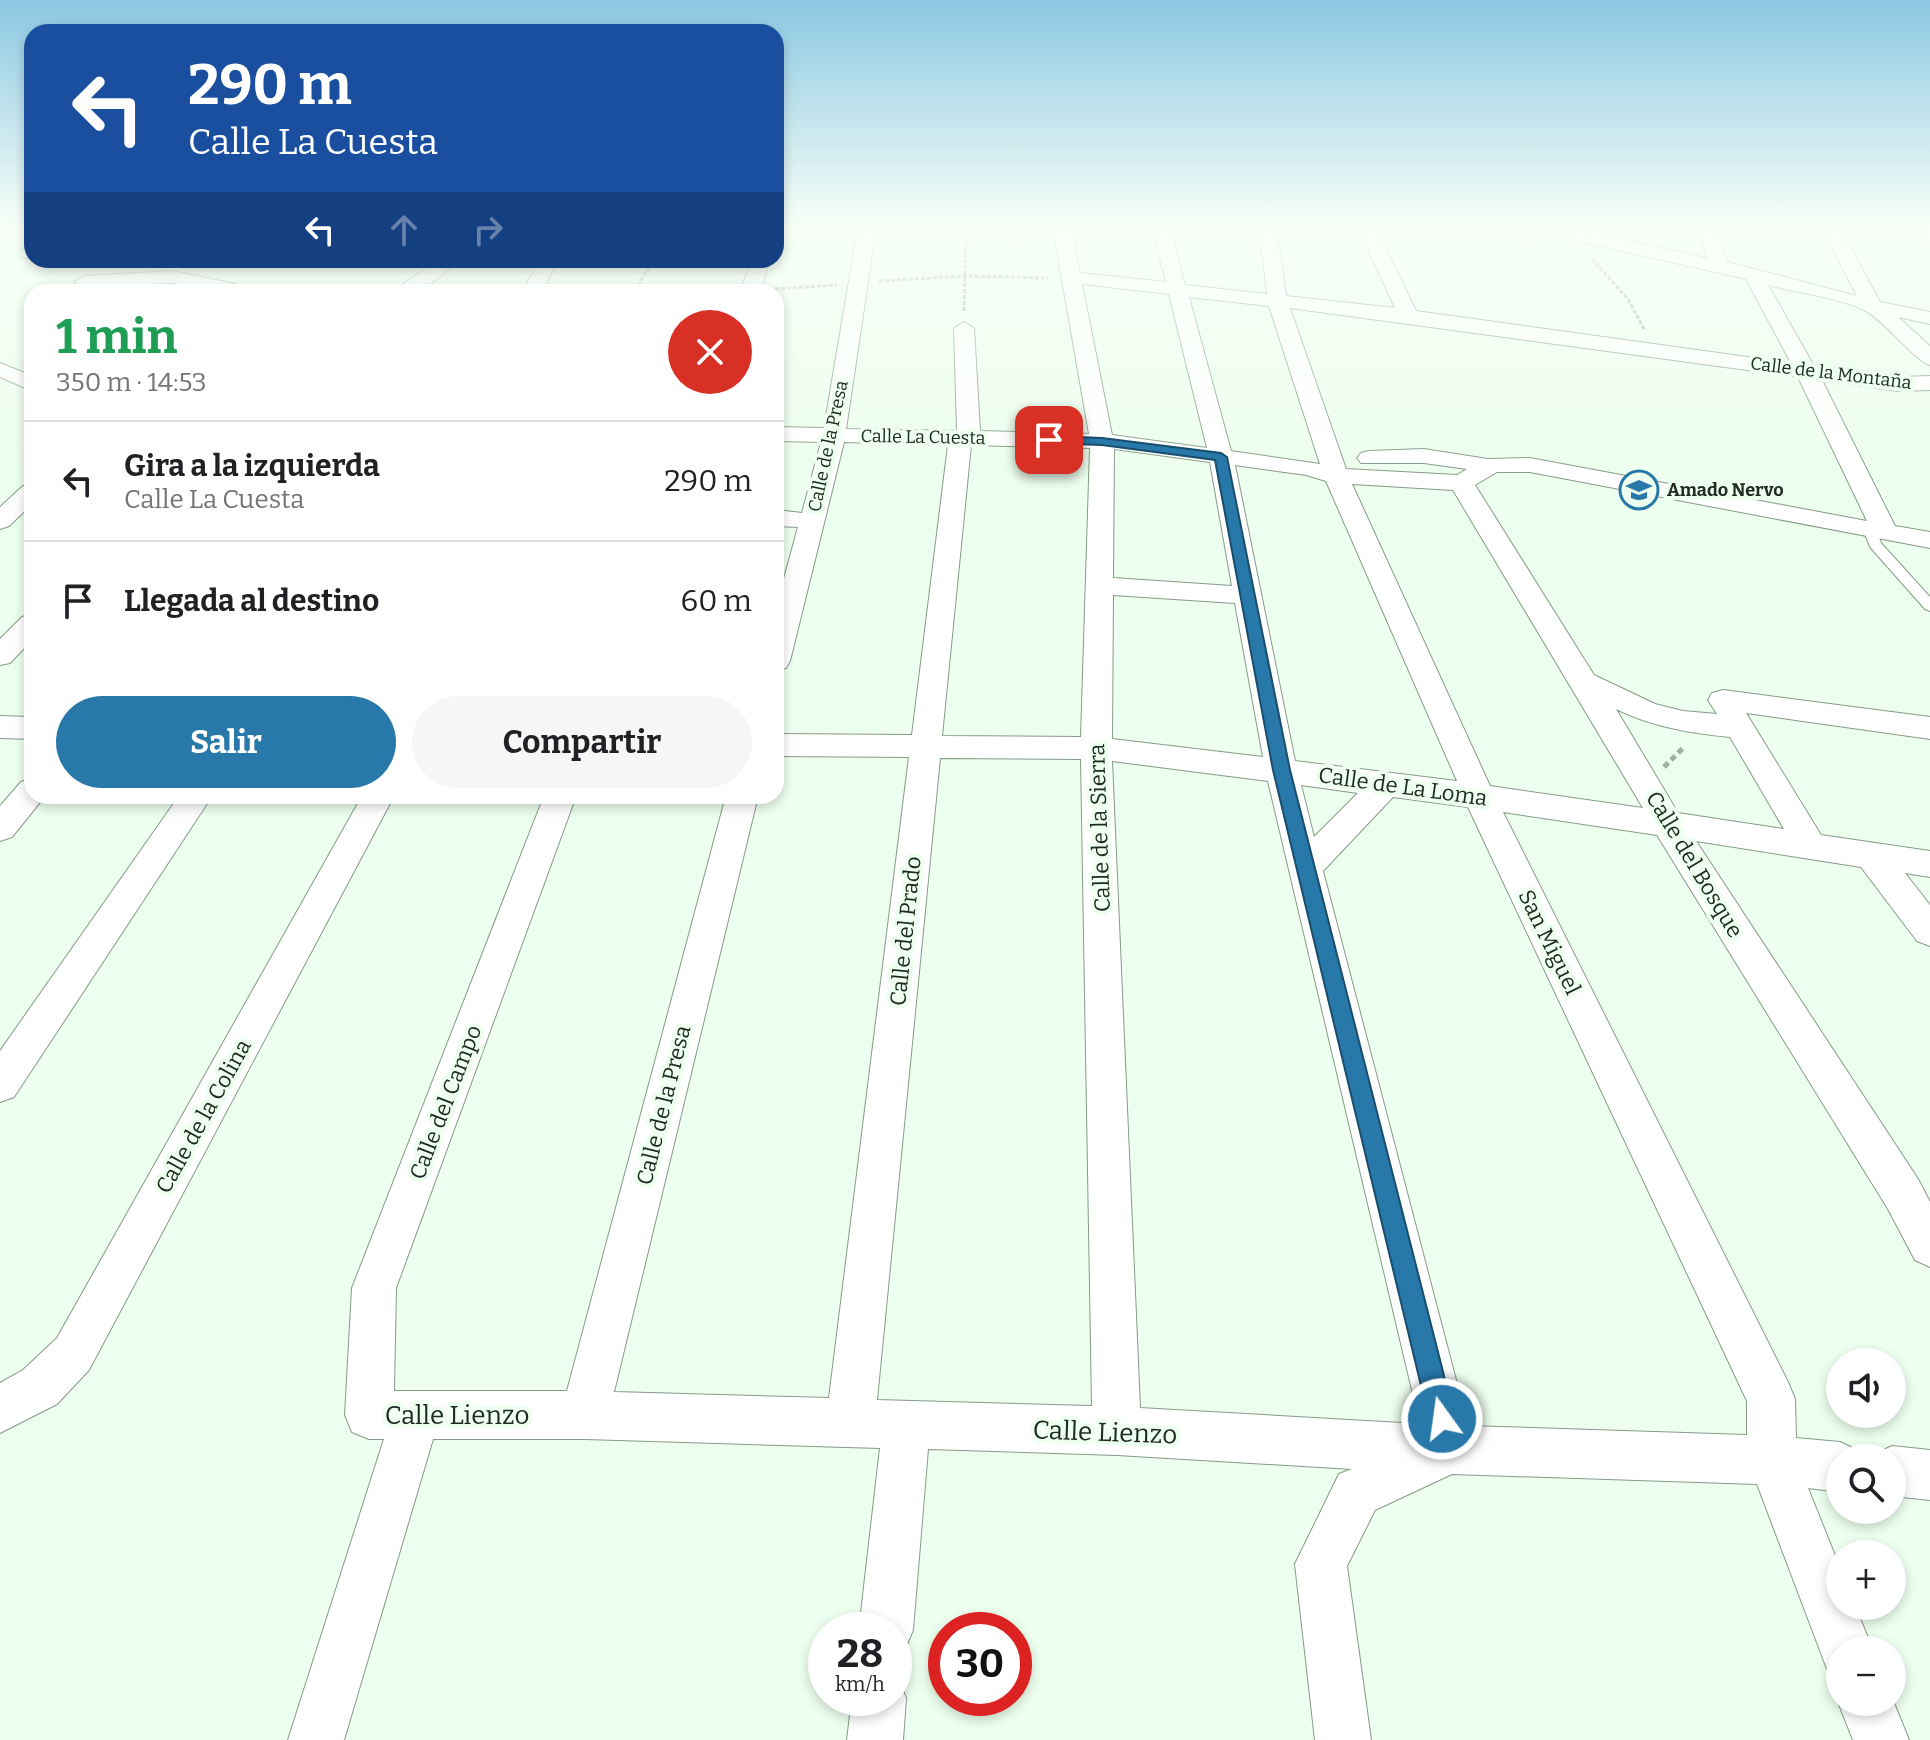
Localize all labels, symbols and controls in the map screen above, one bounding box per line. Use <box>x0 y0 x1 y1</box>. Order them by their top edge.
text: 290 m <box>188 52 352 119</box>
icon: left <box>56 56 160 160</box>
text: Calle La Cuesta <box>188 120 438 164</box>
icon: left <box>298 208 342 252</box>
icon: ahead <box>382 208 426 252</box>
icon: right <box>466 208 510 252</box>
text: 1 min <box>56 308 177 366</box>
button: close <box>668 310 752 394</box>
street label: Calle de la Montaña <box>1749 352 1913 394</box>
text: 350 m · 14:53 <box>56 367 207 398</box>
street label: Calle de la Presa <box>803 378 853 514</box>
pin <box>1015 406 1083 474</box>
icon: arrive <box>1027 418 1071 462</box>
street label: Calle La Cuesta <box>860 425 986 449</box>
text: Gira a la izquierda <box>124 448 380 484</box>
icon: left <box>56 459 100 503</box>
text: 290 m <box>664 463 752 499</box>
school or university icon: Amado Nervo <box>1618 469 1660 511</box>
place label: Amado Nervo <box>1667 479 1784 501</box>
text: Calle La Cuesta <box>124 484 304 515</box>
icon: arrive <box>56 579 100 623</box>
text: Llegada al destino <box>124 583 379 619</box>
text: 60 m <box>681 583 752 619</box>
button: Salir <box>56 696 396 788</box>
button: Compartir <box>412 696 752 788</box>
street label: Calle de la Sierra <box>1083 743 1116 913</box>
street label: Calle de La Loma <box>1317 761 1489 812</box>
street label: Calle del Bosque <box>1640 786 1749 942</box>
street label: Calle del Prado <box>884 855 927 1007</box>
street label: San Miguel <box>1513 885 1587 999</box>
street label: Calle del Campo <box>404 1021 487 1183</box>
street label: Calle de la Presa <box>631 1023 696 1188</box>
street label: Calle de la Colina <box>150 1035 257 1198</box>
map controls <box>1826 1348 1906 1716</box>
button: sound <box>1826 1348 1906 1428</box>
position arrow <box>1400 1377 1484 1461</box>
street label: Calle Lienzo <box>385 1400 529 1431</box>
street label: Calle Lienzo <box>1032 1414 1178 1451</box>
button: search <box>1826 1444 1906 1524</box>
button: + <box>1826 1540 1906 1620</box>
speed limit sign: 30 <box>928 1612 1032 1716</box>
text: 28 <box>837 1630 883 1678</box>
button: − <box>1826 1636 1906 1716</box>
text: km/h <box>835 1672 885 1696</box>

